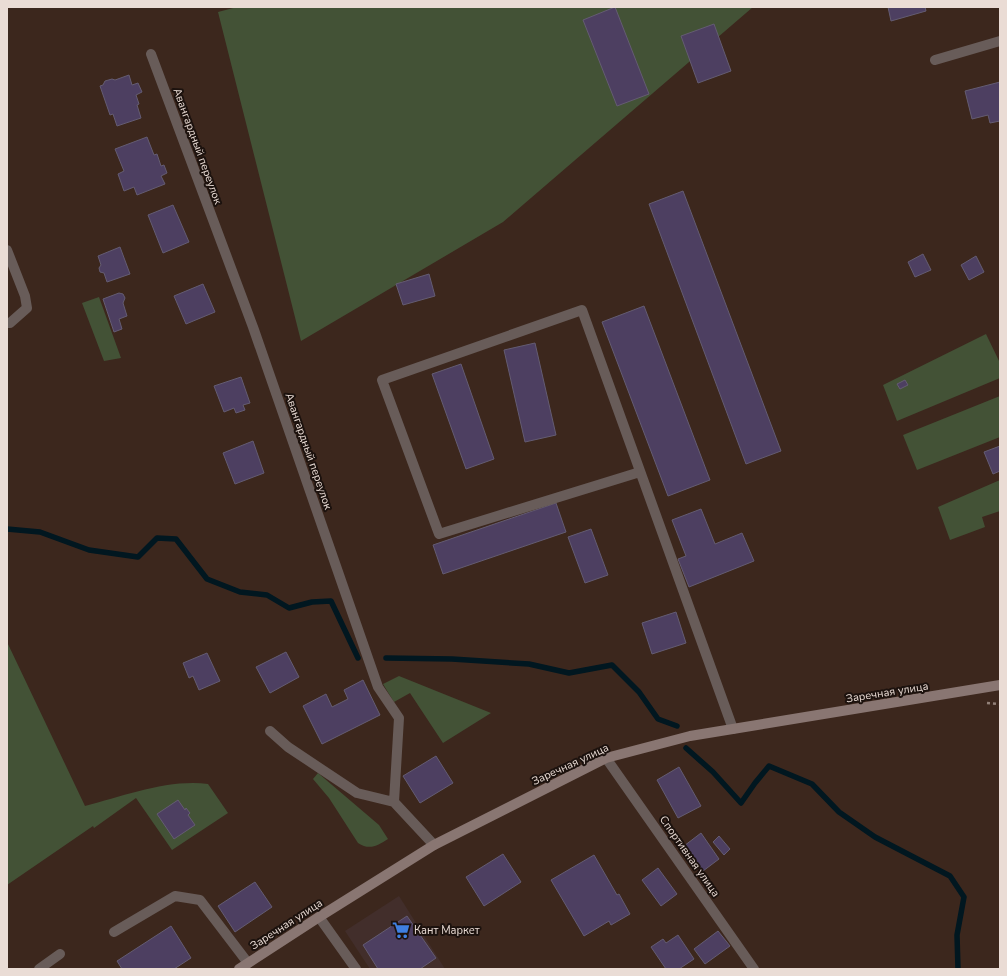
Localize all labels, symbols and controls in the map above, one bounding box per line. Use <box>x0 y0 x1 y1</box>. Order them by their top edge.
street label: Авангардный переулок <box>170 86 226 206</box>
street label: Авангардный переулок <box>281 391 336 512</box>
street label: Заречная улица <box>845 679 929 706</box>
street label: Заречная улица <box>529 740 611 789</box>
street label: Спортивная улица <box>656 813 723 900</box>
street label: Заречная улица <box>247 895 325 953</box>
supermarket icon: Кант Маркет <box>391 920 411 940</box>
place label: Кант Маркет <box>414 923 480 938</box>

